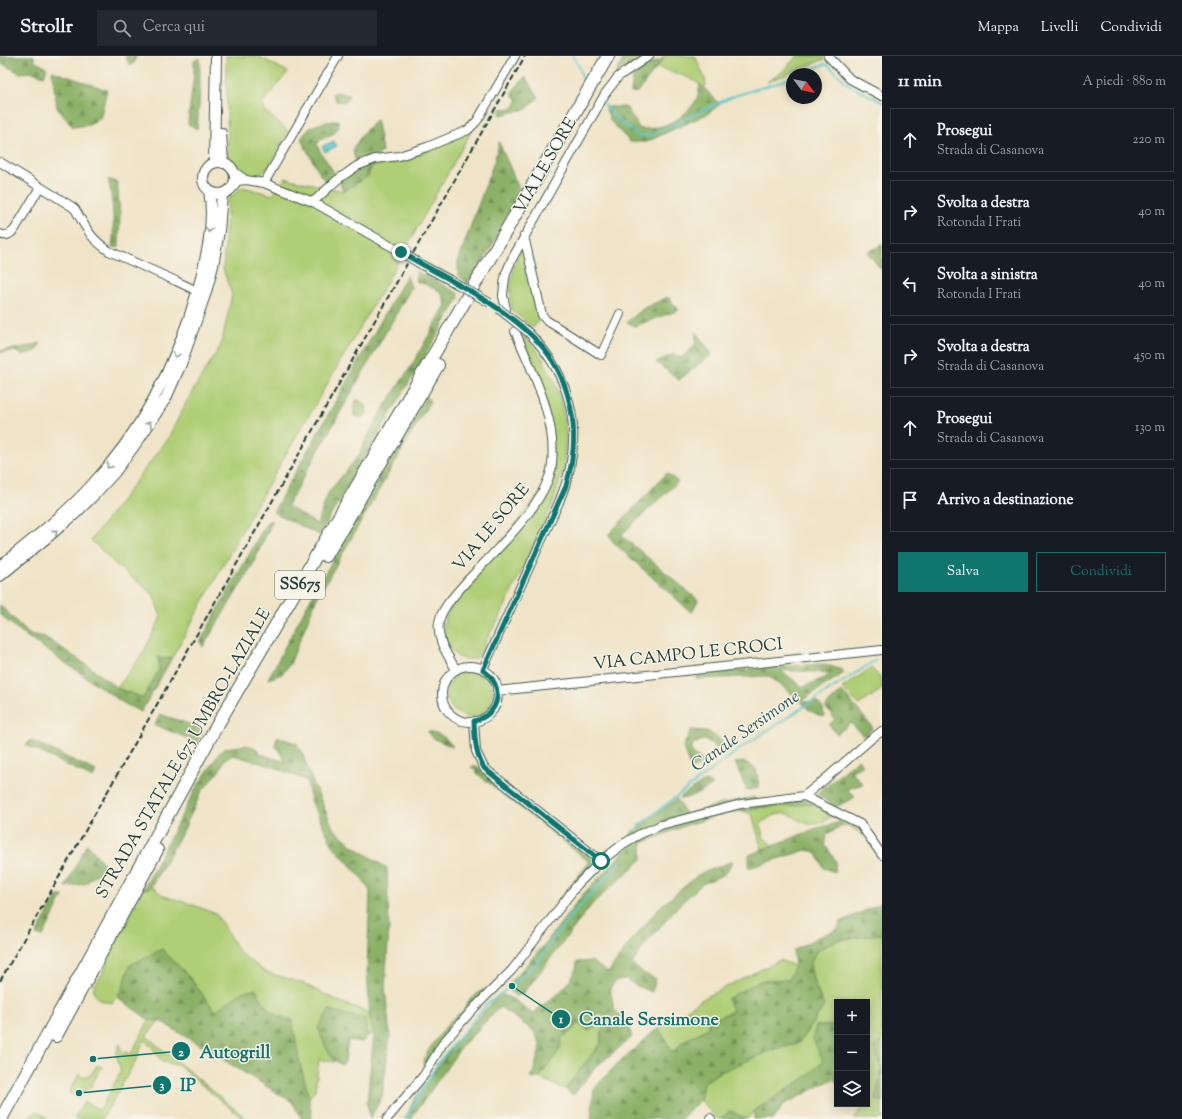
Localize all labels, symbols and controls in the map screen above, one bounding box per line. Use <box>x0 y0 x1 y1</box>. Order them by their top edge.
search box <box>97 10 377 46</box>
text: Strollr <box>20 14 73 41</box>
icon: search <box>111 17 133 39</box>
text: Cerca qui <box>143 17 205 38</box>
text: Mappa <box>978 18 1019 38</box>
text: Livelli <box>1041 18 1078 38</box>
text: Condividi <box>1100 18 1162 38</box>
north arrow <box>786 68 822 104</box>
text: 11 min <box>898 70 942 94</box>
text: A piedi · 880 m <box>1083 73 1166 91</box>
street label: VIA LE SORE <box>509 113 583 219</box>
text: Prosegui <box>937 121 992 142</box>
icon: ahead <box>899 129 921 151</box>
text: 220 m <box>1132 131 1165 149</box>
text: Strada di Casanova <box>937 142 1044 160</box>
text: Svolta a destra <box>937 193 1030 214</box>
icon: right <box>899 201 921 223</box>
text: 40 m <box>1138 203 1165 221</box>
text: Rotonda I Frati <box>937 214 1021 232</box>
one-way arrow <box>205 227 214 233</box>
route end <box>392 243 410 261</box>
text: Svolta a sinistra <box>937 265 1038 286</box>
icon: left <box>899 273 921 295</box>
text: 40 m <box>1138 275 1165 293</box>
text: Rotonda I Frati <box>937 286 1021 304</box>
text: Svolta a destra <box>937 337 1030 358</box>
icon: right <box>899 345 921 367</box>
text: 450 m <box>1134 347 1165 365</box>
one-way arrow <box>172 351 180 358</box>
text: Strada di Casanova <box>937 358 1044 376</box>
text: Prosegui <box>937 409 992 430</box>
icon: ahead <box>899 417 921 439</box>
text: 130 m <box>1135 419 1165 437</box>
one-way arrow <box>145 421 152 428</box>
text: Strada di Casanova <box>937 430 1044 448</box>
one-way arrow <box>106 461 113 468</box>
street label: VIA LE SORE <box>448 479 536 577</box>
icon: arrive <box>899 489 921 511</box>
text: Arrivo a destinazione <box>937 490 1073 511</box>
one-way arrow <box>50 529 57 536</box>
button: Salva <box>898 552 1028 592</box>
button: Condividi <box>1036 552 1166 592</box>
road number: SS675 <box>275 571 325 599</box>
street label: STRADA STATALE 675 UMBRO-LAZIALE <box>91 604 277 904</box>
street label: VIA CAMPO LE CROCI <box>592 633 784 677</box>
water label: Canale Sersimone <box>686 685 806 779</box>
route start <box>592 852 610 870</box>
map controls <box>834 999 870 1107</box>
button: + <box>834 999 870 1035</box>
callout: Canale Sersimone <box>551 1004 727 1034</box>
text: Canale Sersimone <box>579 1008 720 1034</box>
text: 1 <box>558 1011 564 1029</box>
button: − <box>834 1035 870 1071</box>
callout: Autogrill <box>171 1036 278 1066</box>
text: Autogrill <box>199 1041 272 1067</box>
text: 2 <box>178 1044 184 1062</box>
callout: IP <box>152 1070 204 1100</box>
button: layers <box>834 1071 870 1107</box>
text: IP <box>180 1074 196 1100</box>
text: 3 <box>160 1077 165 1095</box>

